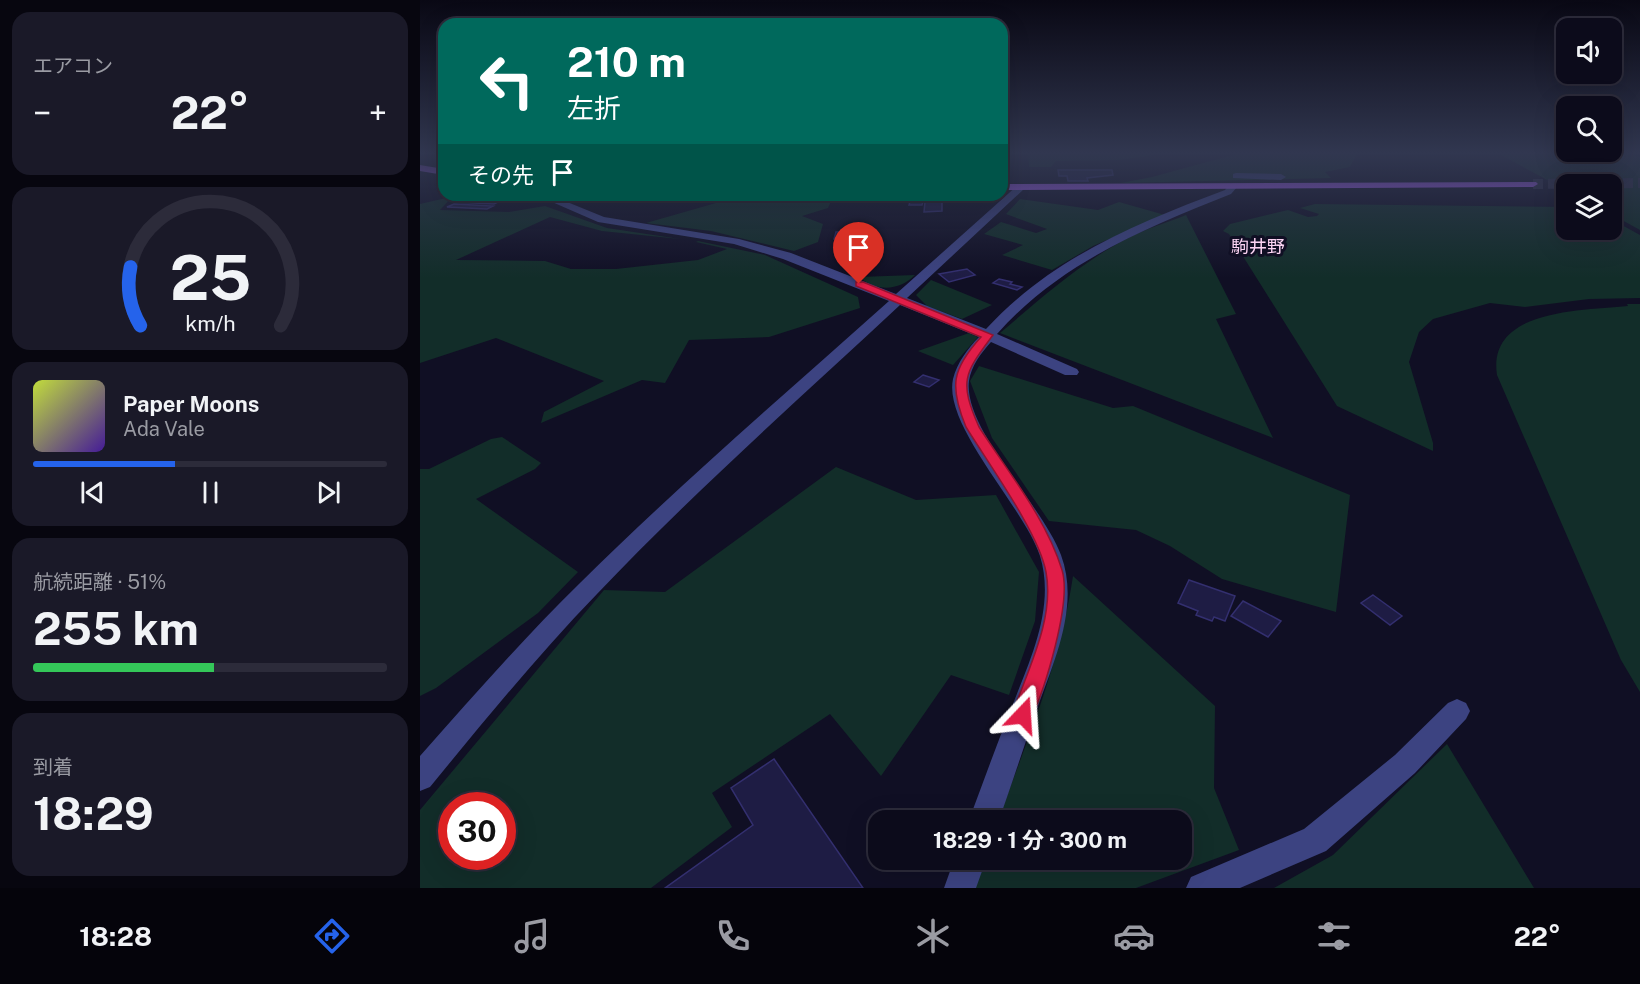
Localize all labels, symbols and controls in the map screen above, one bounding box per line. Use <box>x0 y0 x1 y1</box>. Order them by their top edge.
map controls <box>1556 18 1622 240</box>
button: sound <box>1556 18 1622 84</box>
text: 210 m <box>567 37 686 86</box>
icon: left <box>468 42 546 120</box>
text: エアコン <box>33 54 113 78</box>
text: 22° <box>171 86 249 139</box>
text: 左折 <box>567 92 621 124</box>
text: − <box>33 94 51 132</box>
text: + <box>369 94 387 132</box>
button: search <box>1556 96 1622 162</box>
icon: arrive <box>546 156 579 189</box>
text: その先 <box>468 162 534 188</box>
button: layers <box>1556 174 1622 240</box>
pin <box>833 222 884 284</box>
icon: arrive <box>842 231 875 264</box>
district label: 駒井野 <box>1231 236 1285 257</box>
text: 25 <box>169 241 251 314</box>
text: km/h <box>185 311 235 336</box>
text: Paper Moons <box>123 391 259 417</box>
text: Ada Vale <box>123 417 205 441</box>
icon: previous <box>76 476 109 509</box>
icon: pause <box>194 476 227 509</box>
icon: next <box>312 476 345 509</box>
text: 航続距離 · 51% <box>33 570 166 594</box>
text: 255 km <box>33 602 199 655</box>
position arrow <box>991 683 1055 747</box>
text: 到着 <box>33 755 73 779</box>
text: 18:29 <box>33 787 154 840</box>
speed limit sign: 30 <box>438 792 516 870</box>
text: 18:29 · 1 分 · 300 m <box>933 827 1127 853</box>
icon: directions <box>311 915 353 957</box>
icon: music <box>511 915 553 957</box>
icon: phone <box>712 915 754 957</box>
icon: climate <box>912 915 954 957</box>
icon: car <box>1113 915 1155 957</box>
icon: filters <box>1313 915 1355 957</box>
text: 18:28 <box>79 920 152 952</box>
text: 22° <box>1514 920 1561 952</box>

